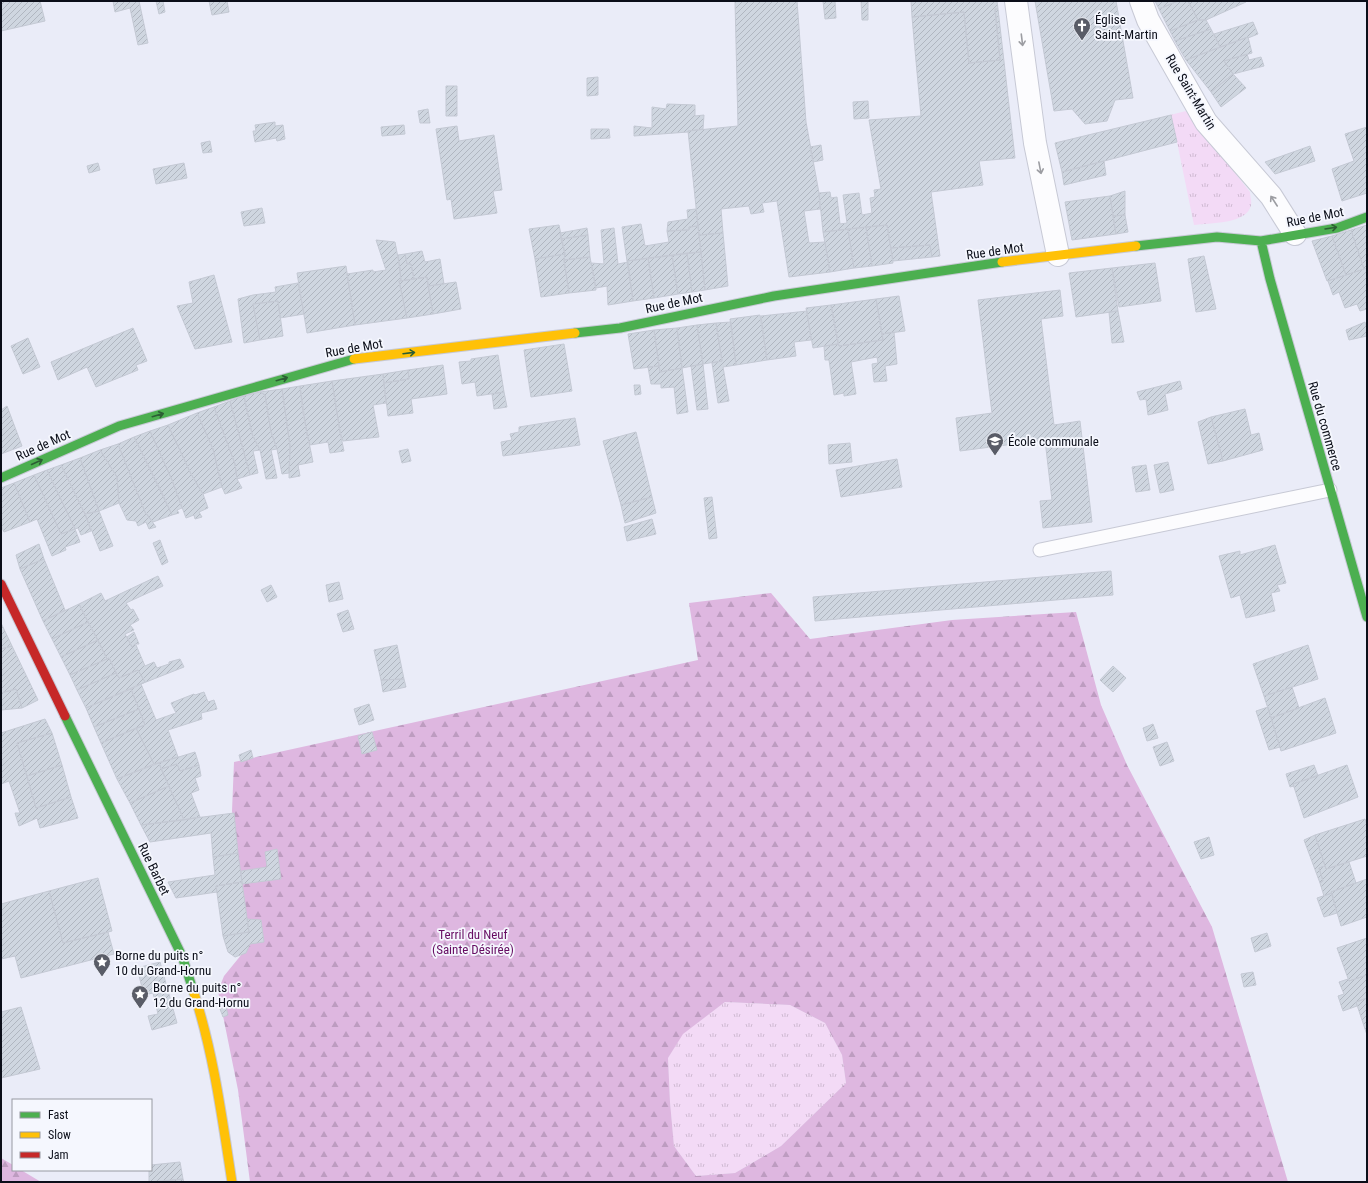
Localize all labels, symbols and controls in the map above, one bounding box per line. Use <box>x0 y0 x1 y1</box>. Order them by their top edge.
place label: Église Saint-Martin <box>1095 12 1158 42</box>
church icon: Église Saint-Martin <box>1072 16 1092 41</box>
one-way arrow <box>1018 33 1026 46</box>
street label: Rue Saint-Martin <box>1163 52 1219 132</box>
one-way arrow <box>1036 161 1044 174</box>
one-way arrow <box>1269 195 1277 207</box>
street label: Rue de Mot <box>1285 204 1345 230</box>
one-way arrow <box>1325 224 1338 232</box>
street label: Rue de Mot <box>965 240 1025 262</box>
street label: Rue de Mot <box>644 290 704 316</box>
street label: Rue de Mot <box>324 336 384 360</box>
one-way arrow <box>402 349 415 356</box>
one-way arrow <box>276 375 289 382</box>
street label: Rue du commerce <box>1305 380 1345 472</box>
one-way arrow <box>151 411 164 418</box>
street label: Rue de Mot <box>13 426 73 464</box>
school or university icon: École communale <box>985 431 1005 456</box>
place label: École communale <box>1008 434 1099 449</box>
one-way arrow <box>30 458 42 465</box>
street label: Rue Barbet <box>135 841 173 898</box>
park label: Terril du Neuf (Sainte Désirée) <box>432 927 514 957</box>
place label: Borne du puits n° 10 du Grand-Hornu <box>115 948 211 978</box>
place icon: Borne du puits n° 10 du Grand-Hornu <box>92 952 112 977</box>
place label: Borne du puits n° 12 du Grand-Hornu <box>153 980 249 1010</box>
place icon: Borne du puits n° 12 du Grand-Hornu <box>130 984 150 1009</box>
legend <box>12 1099 152 1171</box>
text: Fast <box>48 1108 69 1122</box>
text: Slow <box>48 1128 71 1142</box>
text: Jam <box>48 1148 69 1162</box>

